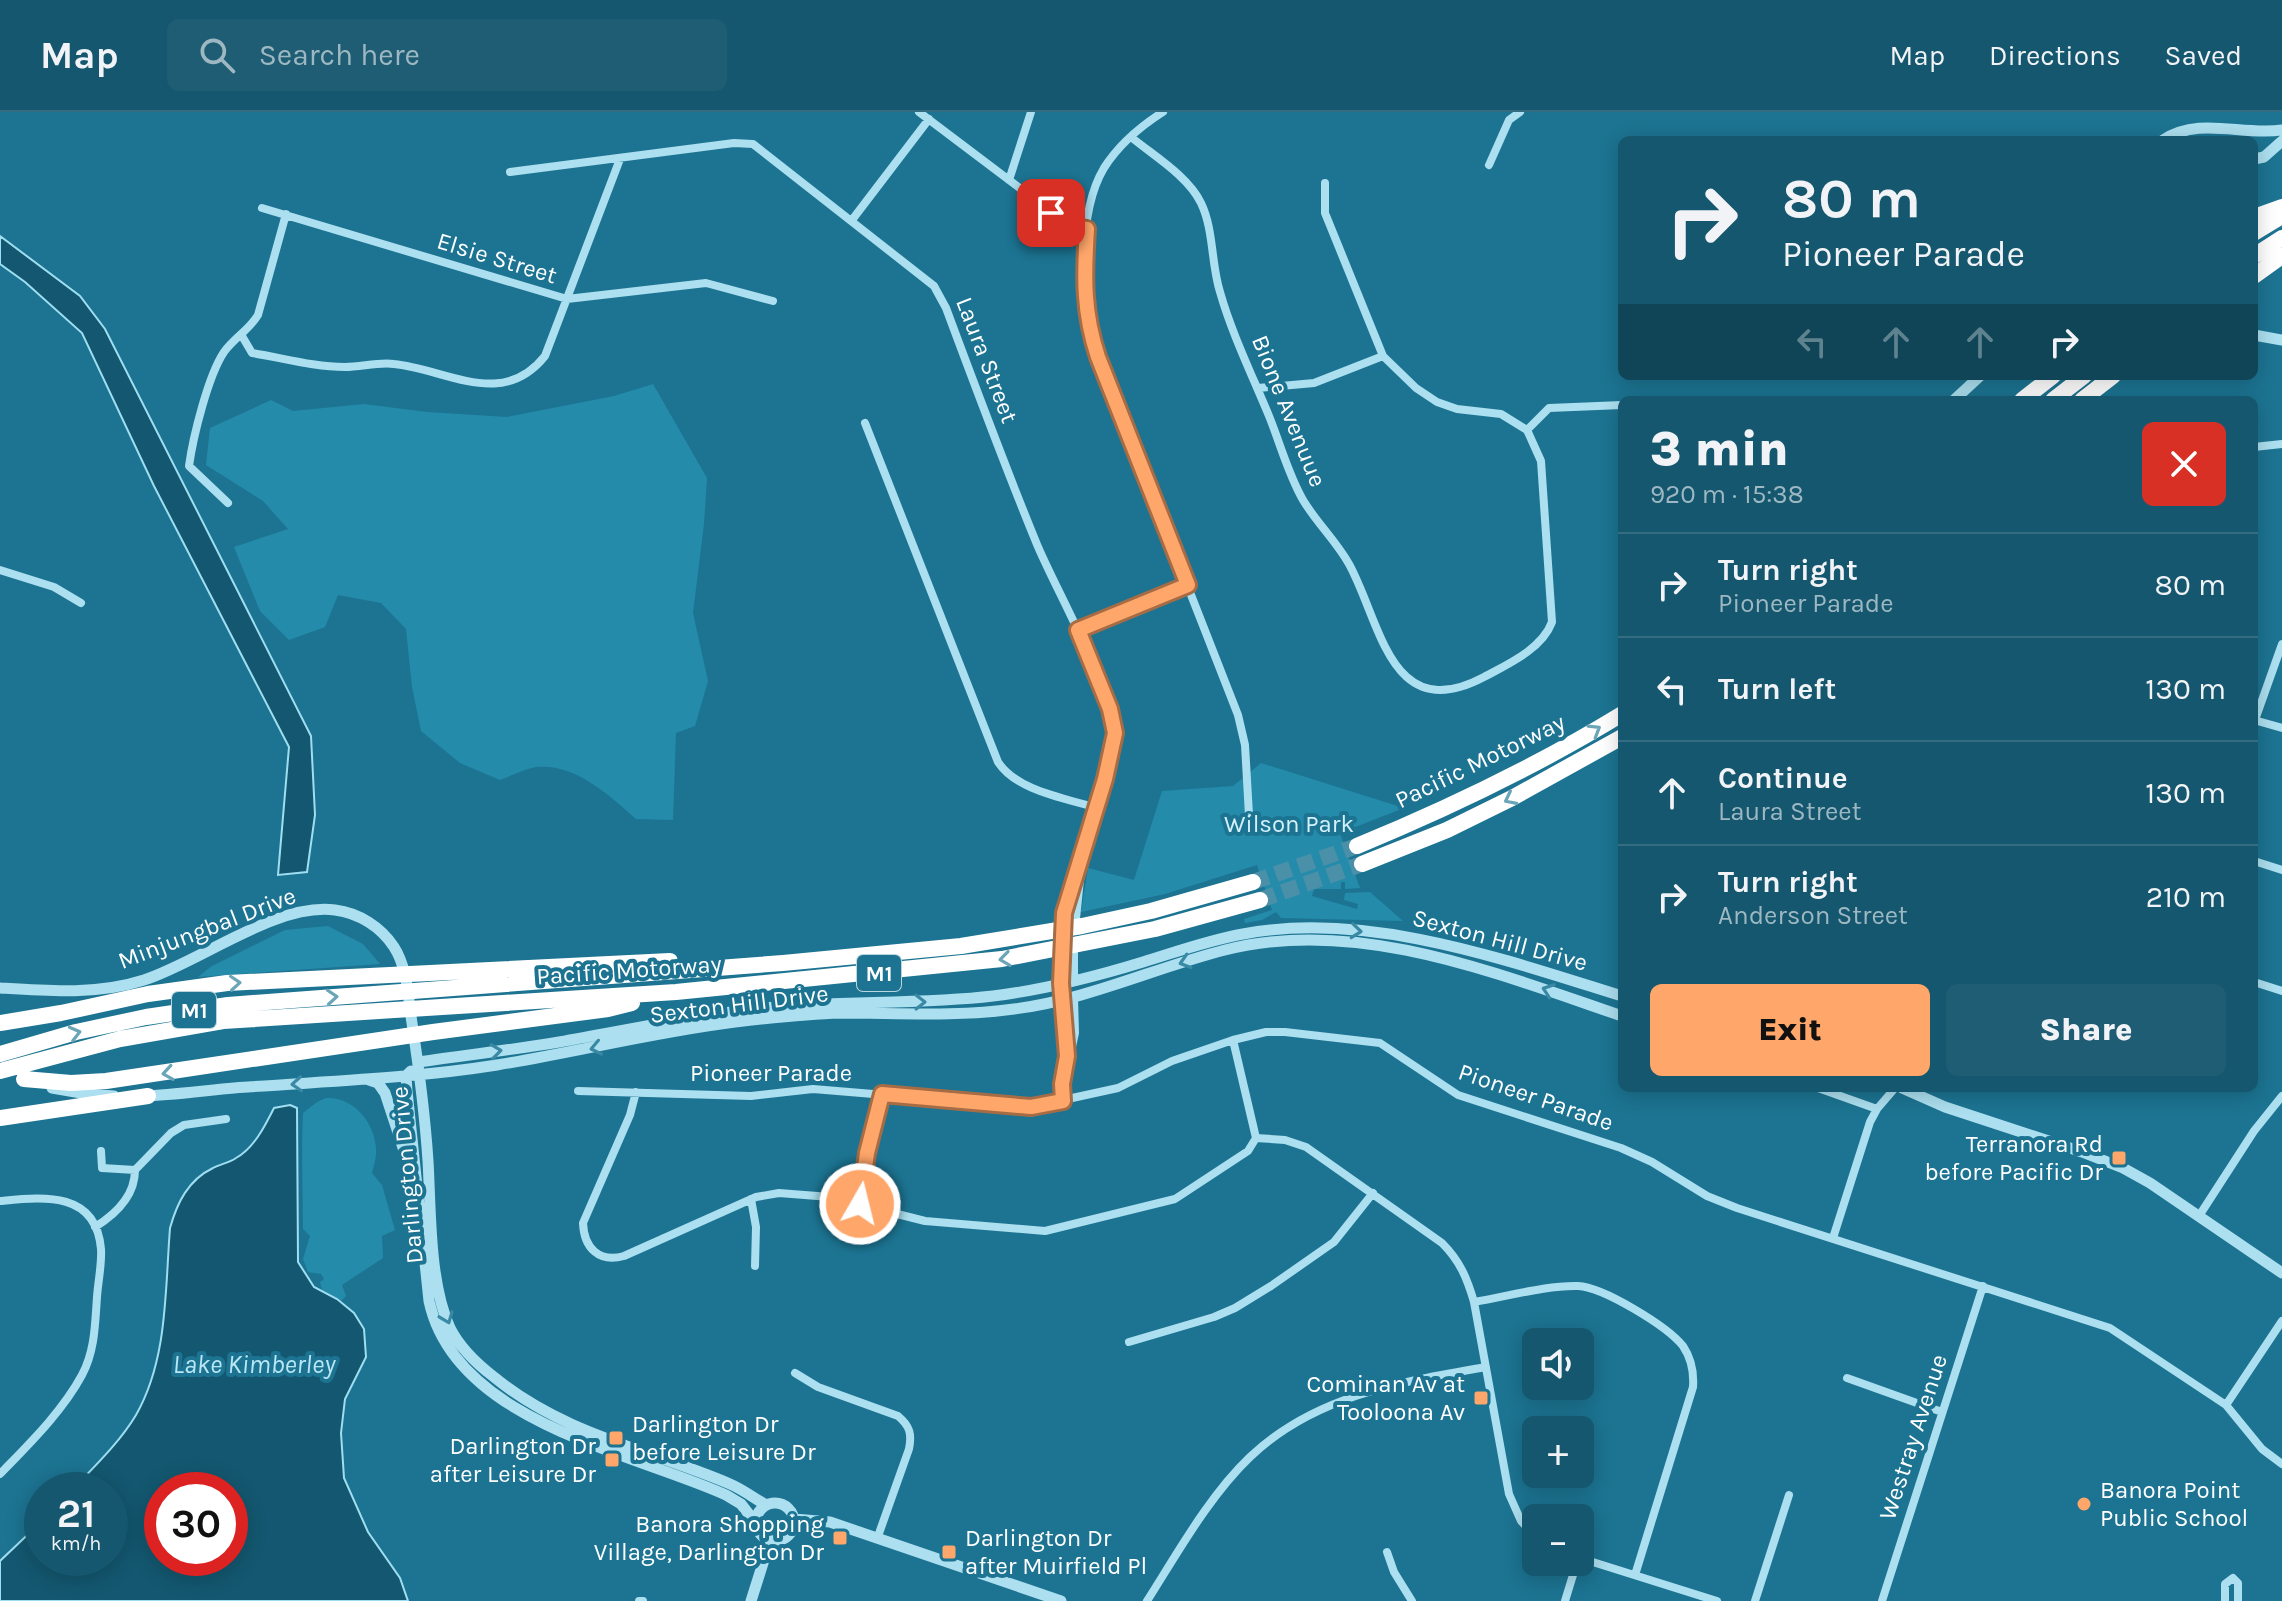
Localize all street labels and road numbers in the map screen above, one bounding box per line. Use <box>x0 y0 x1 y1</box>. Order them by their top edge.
street label: Elsie Street <box>434 227 560 289</box>
street label: Laura Street <box>950 293 1024 427</box>
street label: Bione Avenuue <box>1246 331 1332 491</box>
street label: Pacific Motorway <box>1390 708 1570 814</box>
street label: Minjungbal Drive <box>114 881 300 975</box>
street label: Sexton Hill Drive <box>1410 903 1590 977</box>
street label: Pacific Motorway <box>535 950 723 990</box>
road number: M1 <box>857 955 901 991</box>
street label: Sexton Hill Drive <box>648 979 830 1029</box>
road number: M1 <box>172 992 216 1028</box>
street label: Pioneer Parade <box>1455 1057 1617 1137</box>
street label: Pioneer Parade <box>690 1059 852 1087</box>
street label: Darlington Drive <box>385 1085 429 1265</box>
street label: Westray Avenue <box>1873 1351 1953 1523</box>

